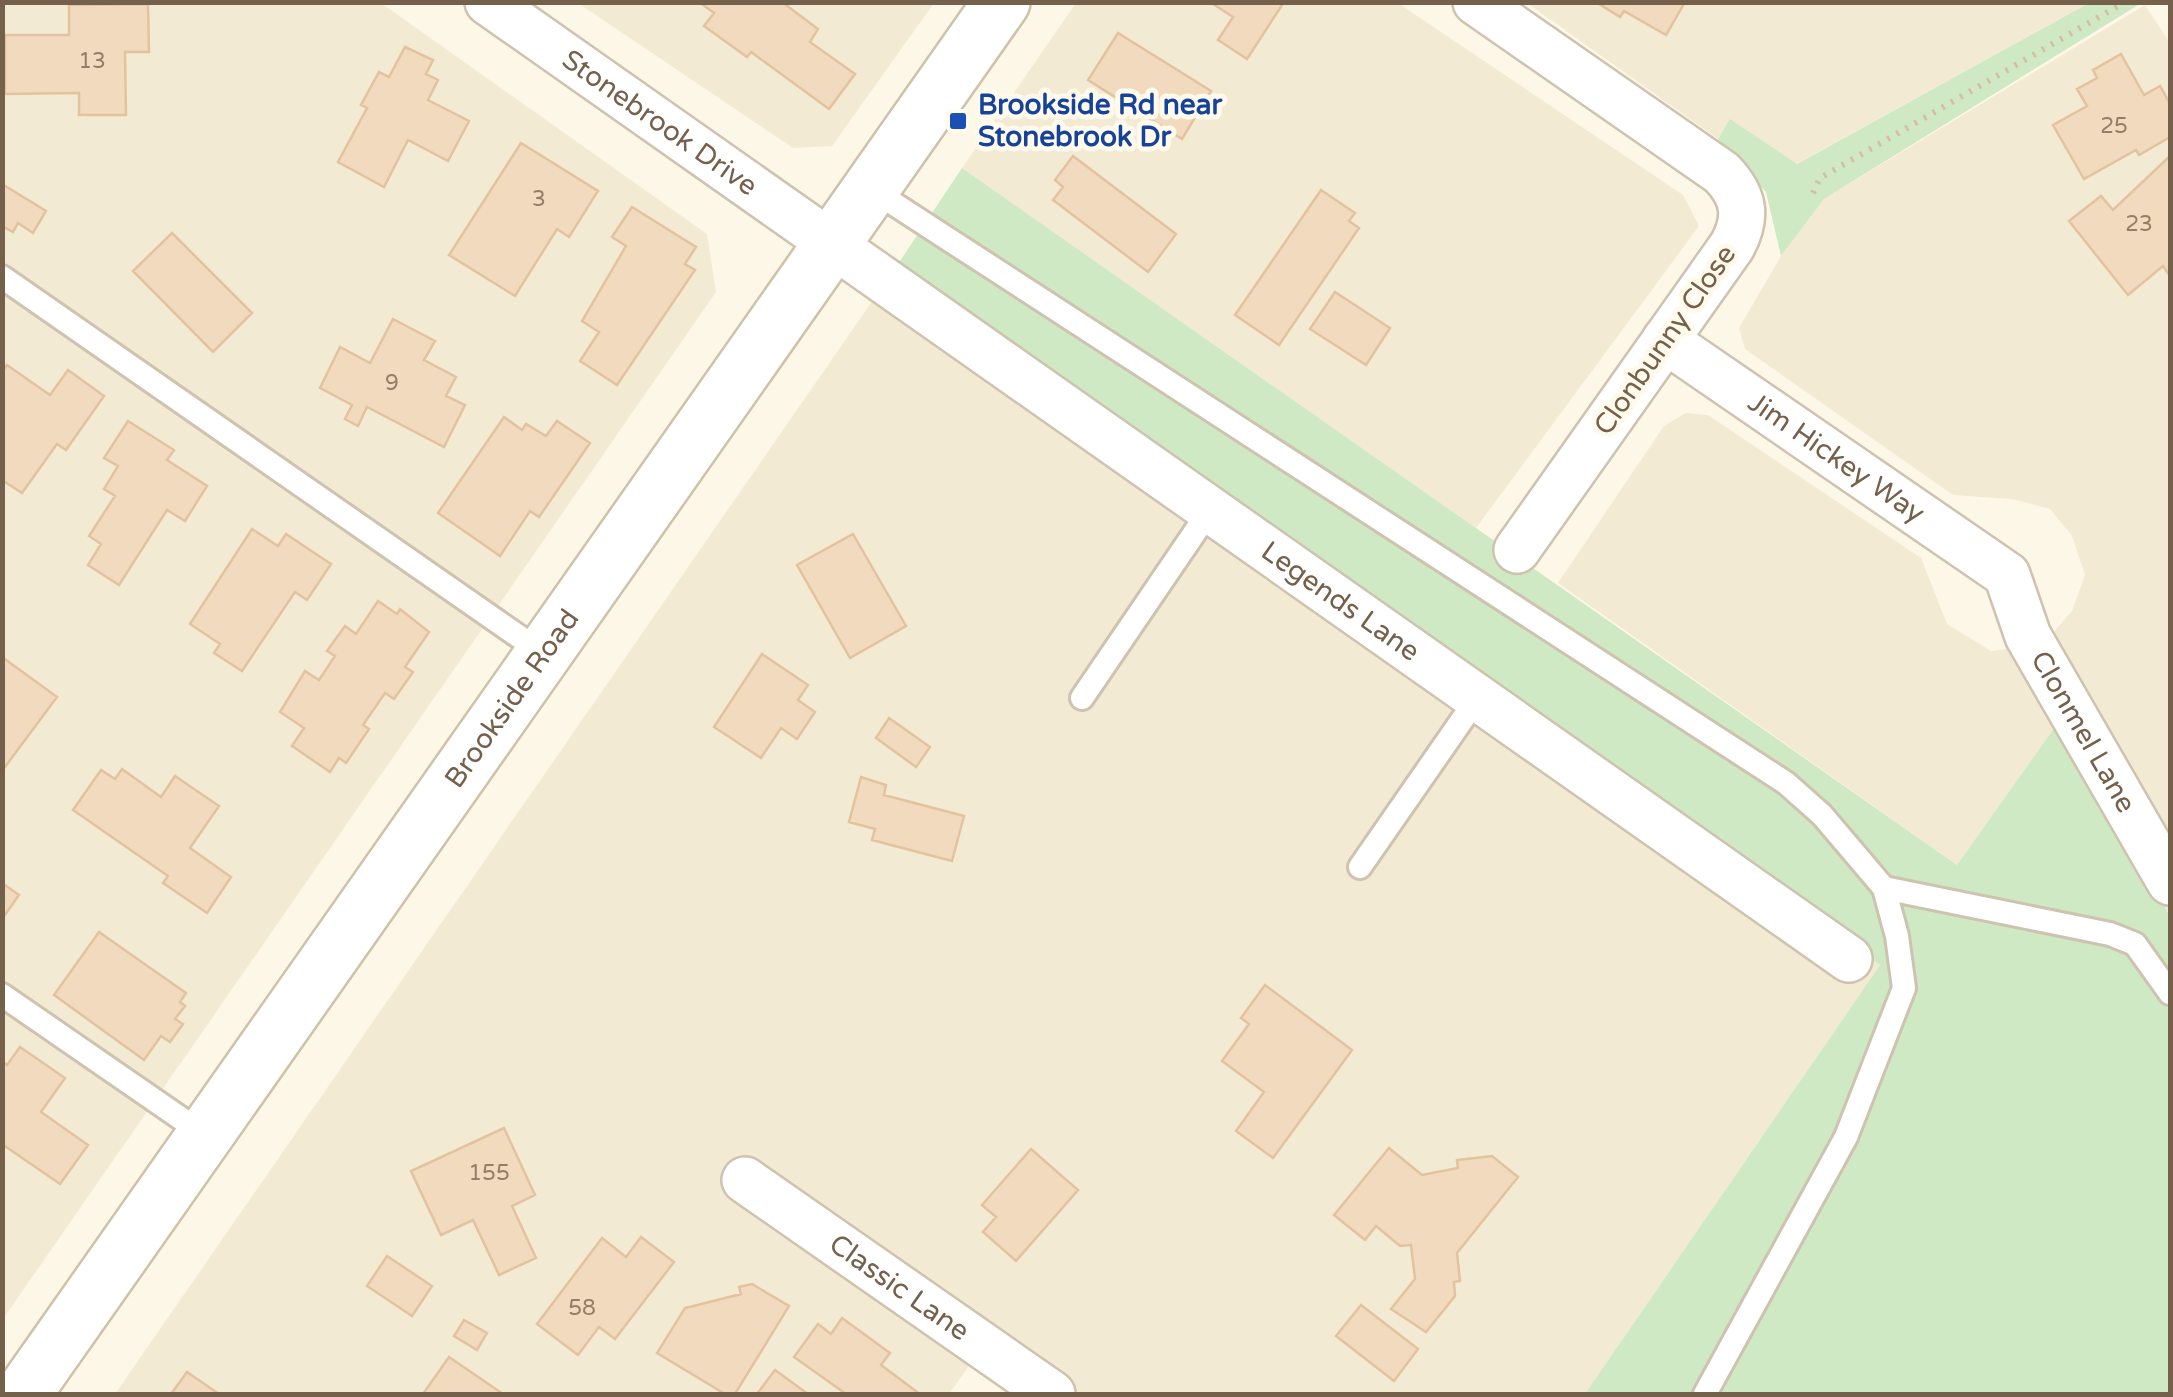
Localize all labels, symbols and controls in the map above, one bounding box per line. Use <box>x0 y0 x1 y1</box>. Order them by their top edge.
street label: Stonebrook Drive <box>556 43 764 203</box>
house number: 13 <box>78 48 106 74</box>
place label: Brookside Rd near Stonebrook Dr <box>978 88 1223 154</box>
marker: Brookside Rd near Stonebrook Dr <box>947 110 969 132</box>
house number: 25 <box>2100 113 2128 139</box>
house number: 3 <box>532 186 546 212</box>
house number: 23 <box>2125 211 2153 237</box>
street label: Clonbunny Close <box>1587 238 1743 442</box>
house number: 9 <box>385 370 399 396</box>
street label: Jim Hickey Way <box>1742 385 1931 530</box>
street label: Legends Lane <box>1255 534 1426 669</box>
street label: Brookside Road <box>438 603 586 795</box>
street label: Clonmel Lane <box>2023 645 2143 819</box>
house number: 155 <box>468 1160 510 1186</box>
street label: Classic Lane <box>823 1227 976 1348</box>
house number: 58 <box>568 1295 596 1321</box>

